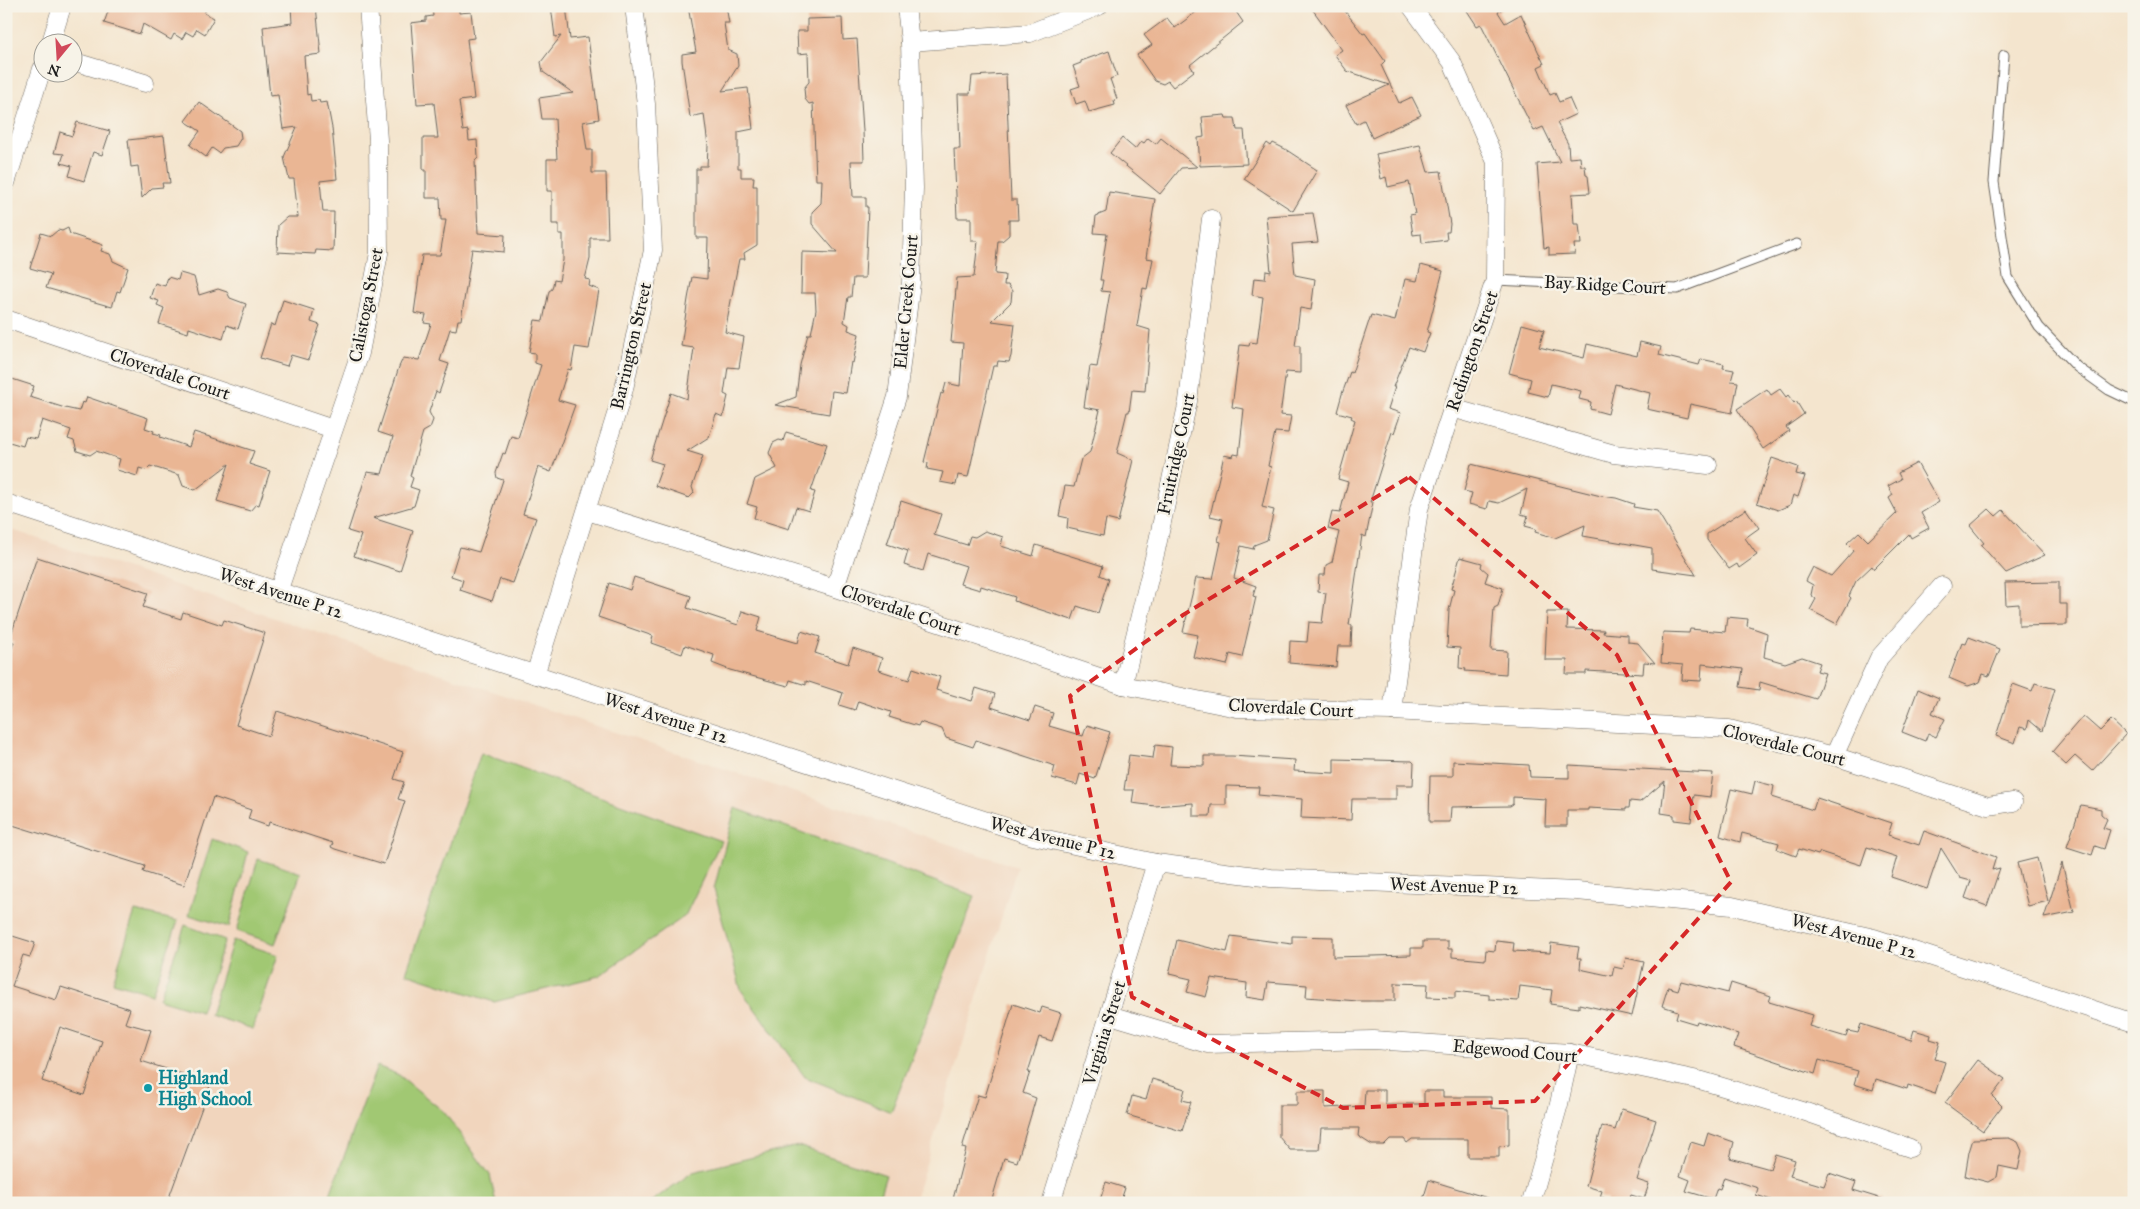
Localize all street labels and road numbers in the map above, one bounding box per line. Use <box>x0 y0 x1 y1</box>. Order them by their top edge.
street label: Elder Creek Court <box>889 233 923 370</box>
street label: Calistoga Street <box>344 245 389 364</box>
street label: Bay Ridge Court <box>1543 271 1667 300</box>
street label: Barrington Street <box>606 280 657 412</box>
street label: Redington Street <box>1441 287 1504 415</box>
street label: Cloverdale Court <box>107 343 234 405</box>
street label: Fruitridge Court <box>1152 391 1201 517</box>
street label: West Avenue P 12 <box>216 563 346 623</box>
street label: Cloverdale Court <box>838 579 965 641</box>
street label: West Avenue P 12 <box>601 688 731 748</box>
street label: Cloverdale Court <box>1228 694 1355 722</box>
street label: Cloverdale Court <box>1720 719 1848 771</box>
street label: West Avenue P 12 <box>988 812 1118 864</box>
street label: West Avenue P 12 <box>1389 873 1519 899</box>
street label: West Avenue P 12 <box>1789 909 1919 963</box>
street label: Virginia Street <box>1077 977 1132 1089</box>
street label: Edgewood Court <box>1452 1035 1579 1068</box>

